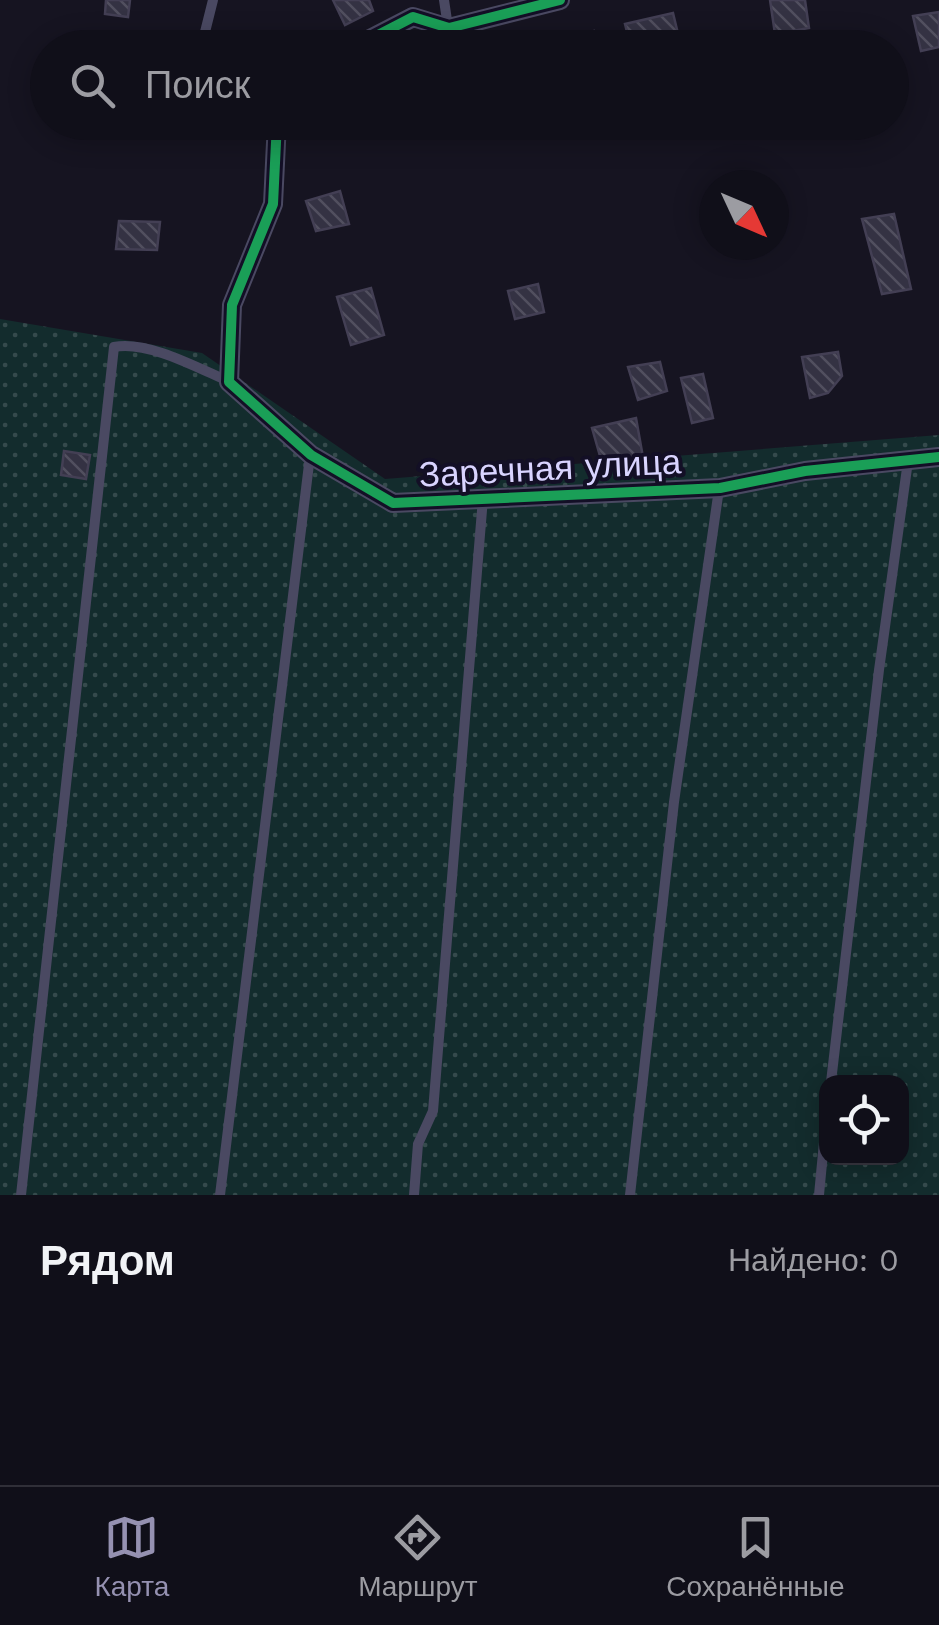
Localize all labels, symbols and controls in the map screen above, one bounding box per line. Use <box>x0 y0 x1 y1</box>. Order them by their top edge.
search box <box>30 30 909 140</box>
icon: search <box>65 58 120 113</box>
text: Поиск <box>145 63 250 107</box>
north arrow <box>699 170 789 260</box>
street label: Заречная улица <box>418 440 683 496</box>
map controls <box>819 1075 909 1165</box>
button: locate <box>819 1075 909 1165</box>
text: Рядом <box>40 1236 175 1285</box>
text: Найдено: 0 <box>728 1241 899 1279</box>
tab: Карта <box>94 1510 169 1603</box>
tab: Маршрут <box>358 1510 477 1603</box>
tab: Сохранённые <box>666 1510 845 1603</box>

